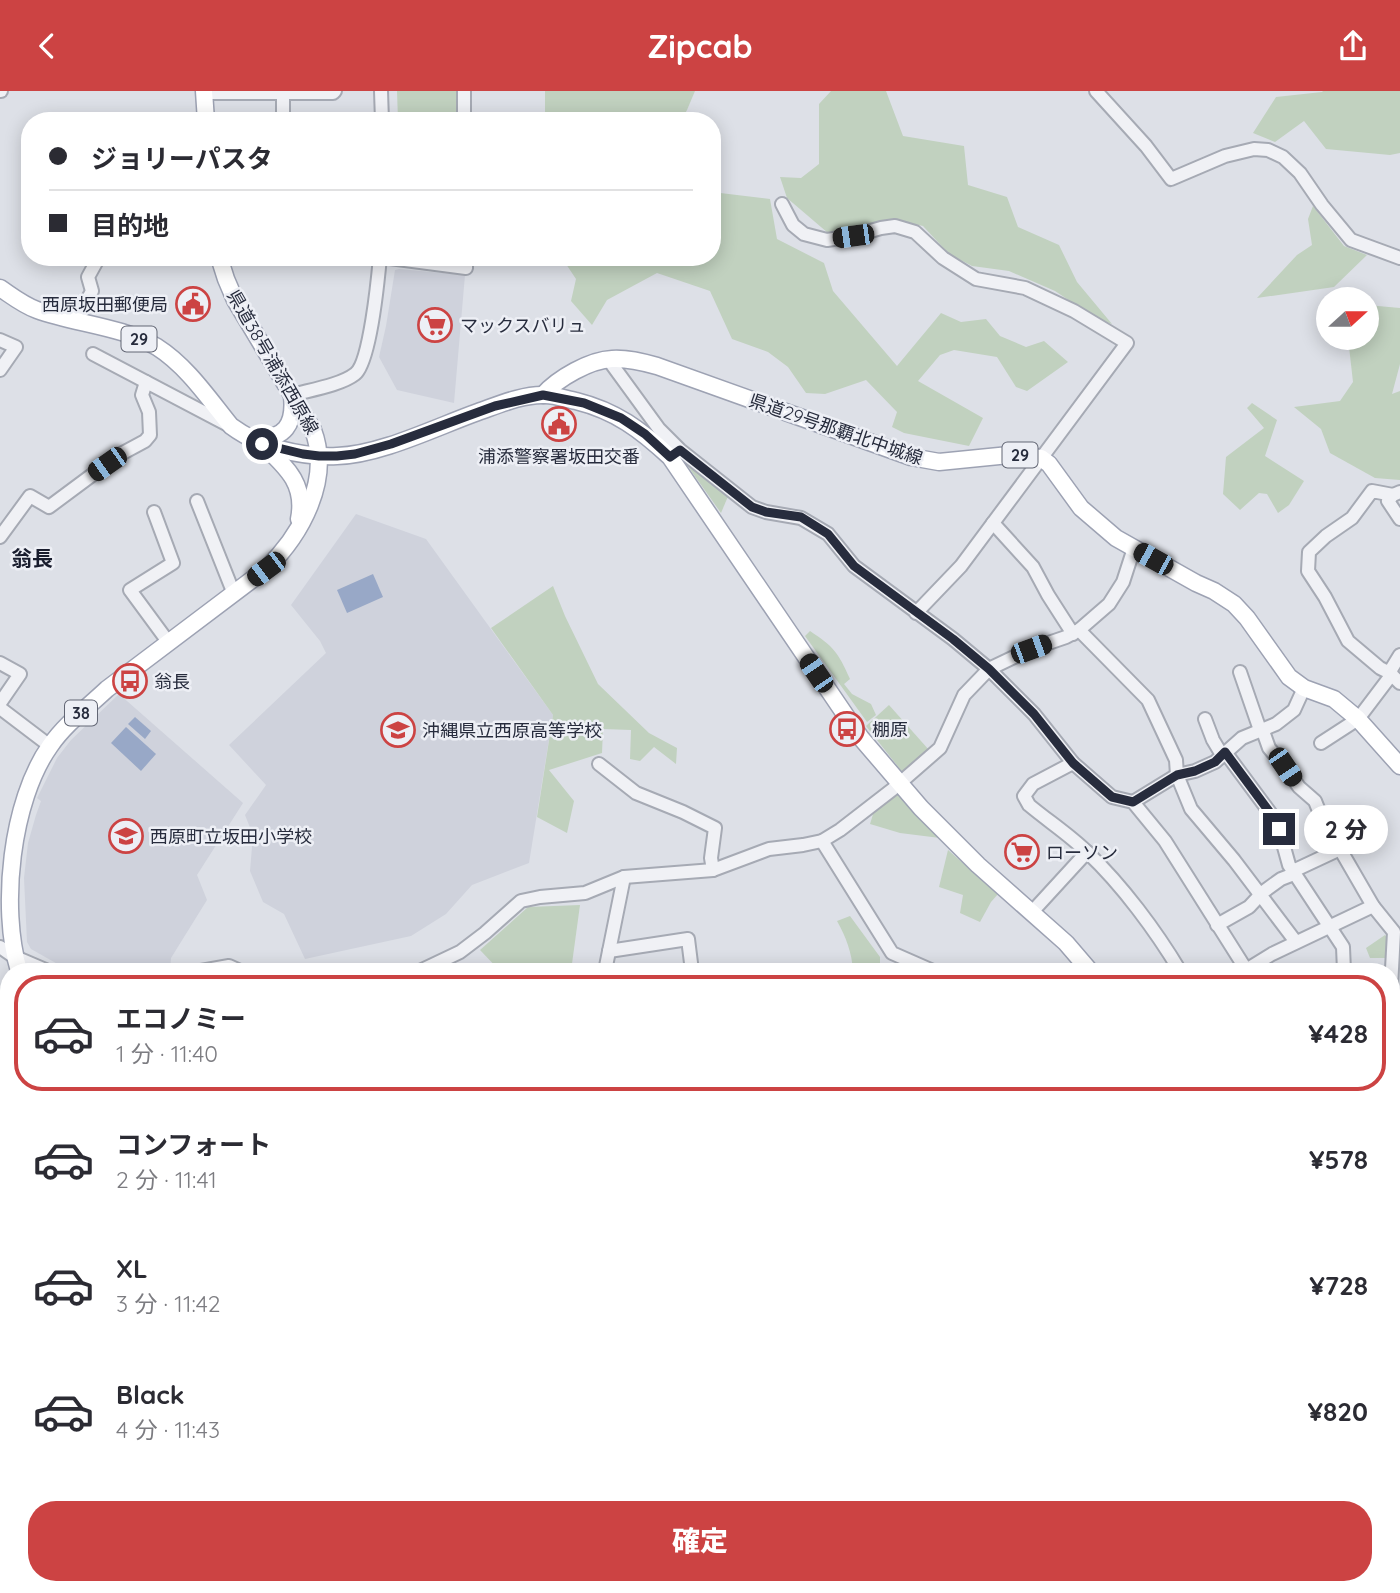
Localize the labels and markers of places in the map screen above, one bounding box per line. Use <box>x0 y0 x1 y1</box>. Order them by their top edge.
public building icon: 西原坂田郵便局 <box>174 285 212 323</box>
place label: 西原坂田郵便局 <box>42 293 168 316</box>
supermarket icon: マックスバリュ <box>416 306 454 344</box>
place label: マックスバリュ <box>460 314 585 337</box>
public building icon: 浦添警察署坂田交番 <box>540 405 578 443</box>
place label: 浦添警察署坂田交番 <box>478 445 640 468</box>
bus stop icon: 翁長 <box>111 662 149 700</box>
place label: 翁長 <box>154 670 190 693</box>
bus stop icon: 棚原 <box>828 710 866 748</box>
school or university icon: 沖縄県立西原高等学校 <box>379 711 417 749</box>
place label: 棚原 <box>872 718 908 741</box>
place label: 沖縄県立西原高等学校 <box>422 719 602 742</box>
school or university icon: 西原町立坂田小学校 <box>107 817 145 855</box>
place label: 西原町立坂田小学校 <box>150 825 312 848</box>
supermarket icon: ローソン <box>1003 833 1041 871</box>
place label: ローソン <box>1046 841 1118 864</box>

